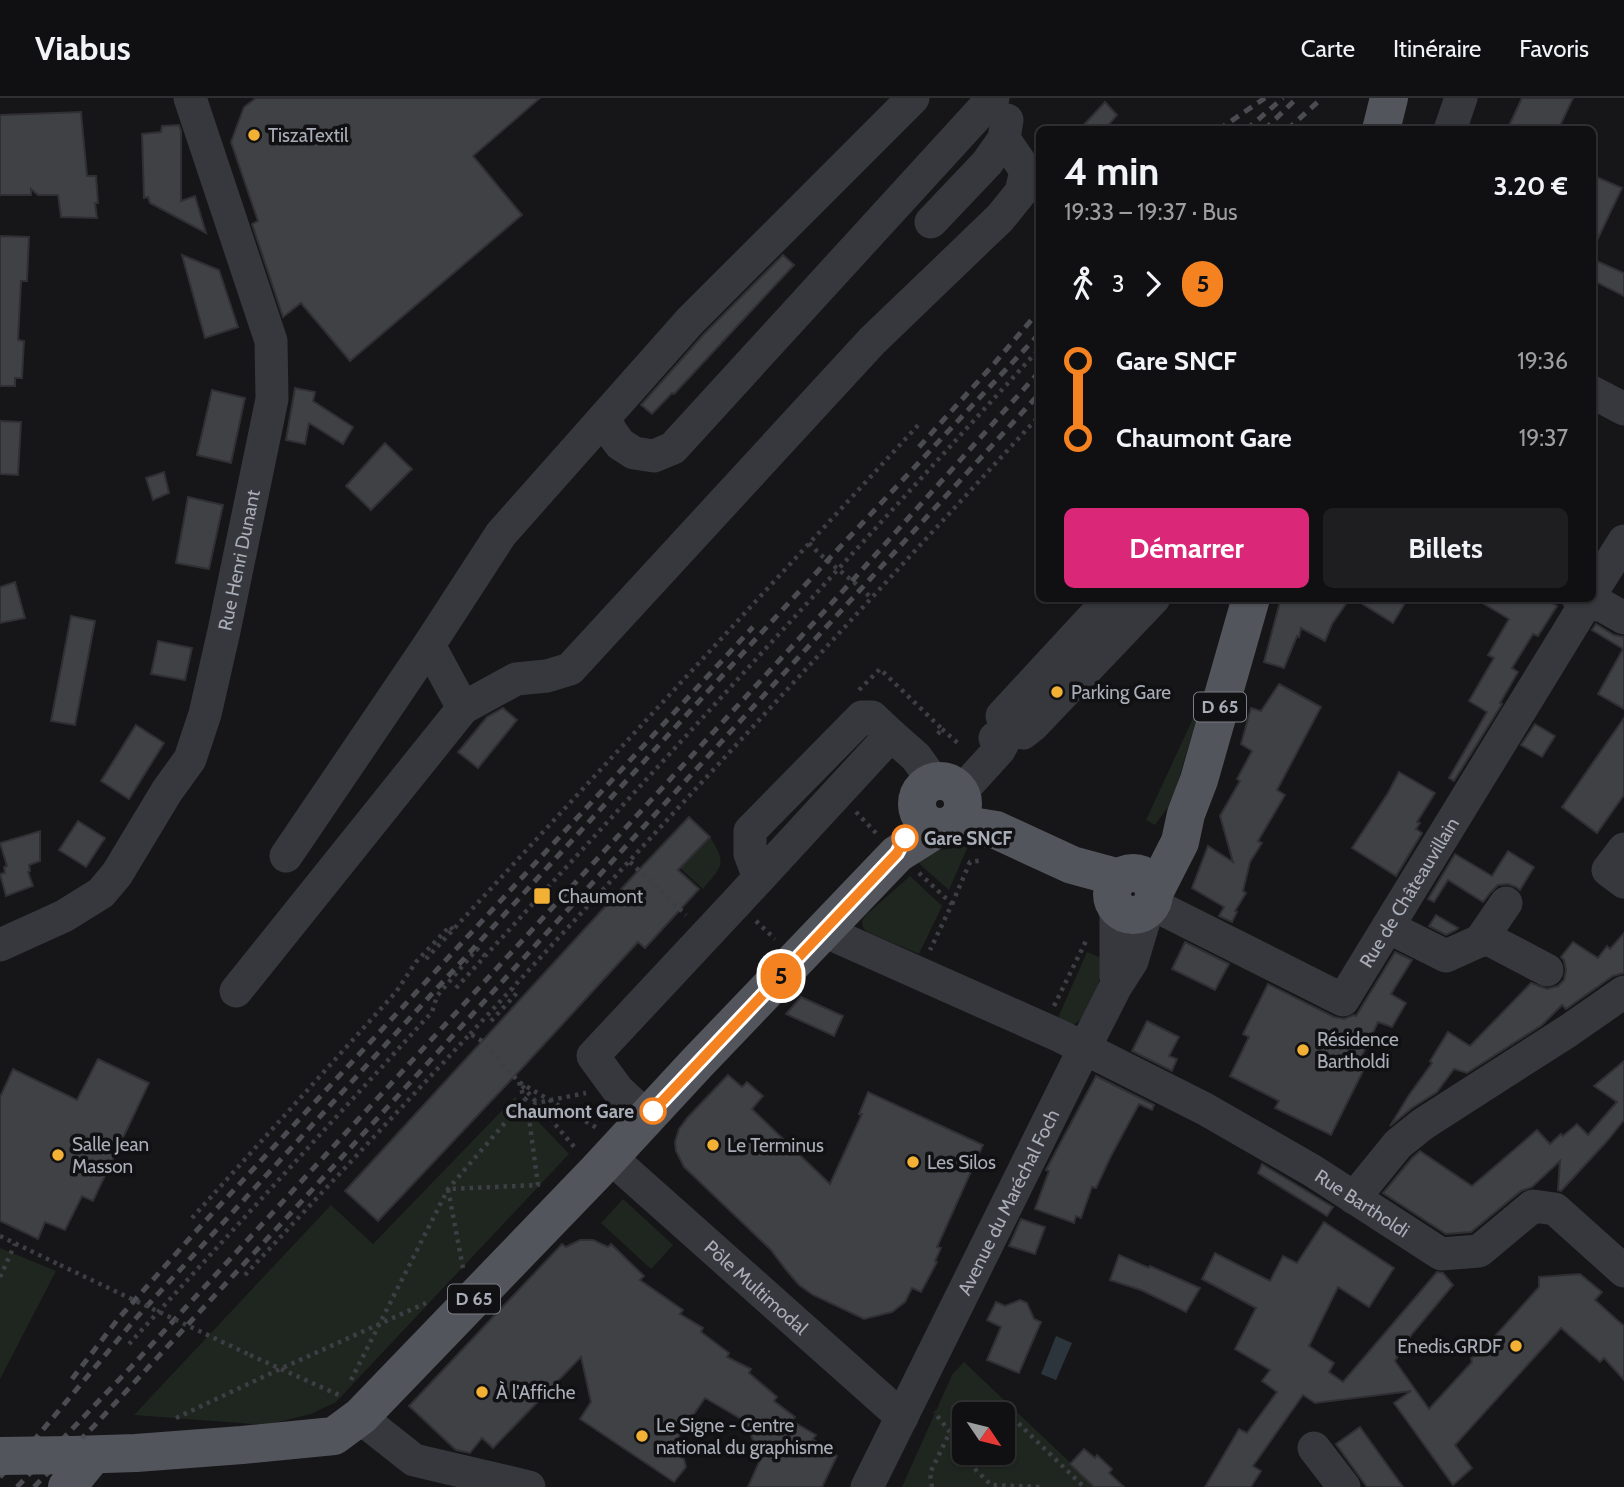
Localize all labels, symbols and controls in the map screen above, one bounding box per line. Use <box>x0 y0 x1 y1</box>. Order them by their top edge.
text: Viabus <box>35 28 131 68</box>
text: Carte <box>1301 34 1355 63</box>
text: Itinéraire <box>1393 34 1481 63</box>
text: Favoris <box>1519 34 1589 63</box>
place label: TiszaTextil <box>268 124 349 147</box>
marker: TiszaTextil <box>246 127 262 143</box>
text: 4 min <box>1064 148 1159 195</box>
text: 3.20 € <box>1494 170 1568 202</box>
text: 19:33 – 19:37 · Bus <box>1064 198 1237 226</box>
icon: walk <box>1064 265 1102 303</box>
icon: forward <box>1134 265 1172 303</box>
text: 5 <box>1196 269 1209 298</box>
text: 3 <box>1112 270 1124 298</box>
text: Gare SNCF <box>1116 345 1237 377</box>
text: 19:36 <box>1517 347 1568 375</box>
text: Chaumont Gare <box>1116 422 1292 454</box>
text: 19:37 <box>1519 424 1568 452</box>
street label: Rue Henri Dunant <box>213 487 265 633</box>
button: Démarrer <box>1064 508 1309 588</box>
button: Billets <box>1323 508 1568 588</box>
place label: Parking Gare <box>1071 681 1171 704</box>
marker: Parking Gare <box>1049 684 1065 700</box>
road number: D 65 <box>1194 692 1246 722</box>
street label: Rue de Châteauvillain <box>1354 813 1464 972</box>
marker: Gare SNCF <box>892 825 918 851</box>
place label: Gare SNCF <box>924 827 1012 850</box>
place label: Chaumont <box>558 885 644 908</box>
marker: Chaumont <box>532 886 552 906</box>
line badge: 5 <box>758 953 804 999</box>
text: 5 <box>775 961 787 990</box>
place label: Résidence Bartholdi <box>1317 1028 1399 1073</box>
marker: Résidence Bartholdi <box>1295 1042 1311 1058</box>
marker: Chaumont Gare <box>640 1098 666 1124</box>
place label: Chaumont Gare <box>506 1100 634 1123</box>
street label: Avenue du Maréchal Foch <box>952 1105 1064 1299</box>
place label: Salle Jean Masson <box>72 1133 149 1178</box>
place label: Le Terminus <box>727 1134 824 1157</box>
marker: Le Terminus <box>705 1137 721 1153</box>
marker: Salle Jean Masson <box>50 1147 66 1163</box>
place label: Les Silos <box>927 1151 996 1174</box>
marker: Les Silos <box>905 1154 921 1170</box>
street label: Rue Bartholdi <box>1311 1164 1414 1242</box>
street label: Pôle Multimodal <box>700 1235 813 1340</box>
road number: D 65 <box>448 1284 500 1314</box>
place label: Enedis.GRDF <box>1397 1335 1502 1358</box>
marker: Enedis.GRDF <box>1508 1338 1524 1354</box>
place label: À l'Affiche <box>496 1380 576 1404</box>
marker: À l'Affiche <box>474 1384 490 1400</box>
north arrow <box>952 1402 1015 1465</box>
map controls <box>952 1402 1015 1465</box>
place label: Le Signe - Centre national du graphisme <box>656 1414 834 1459</box>
marker: Le Signe - Centre national du graphisme <box>634 1428 650 1444</box>

